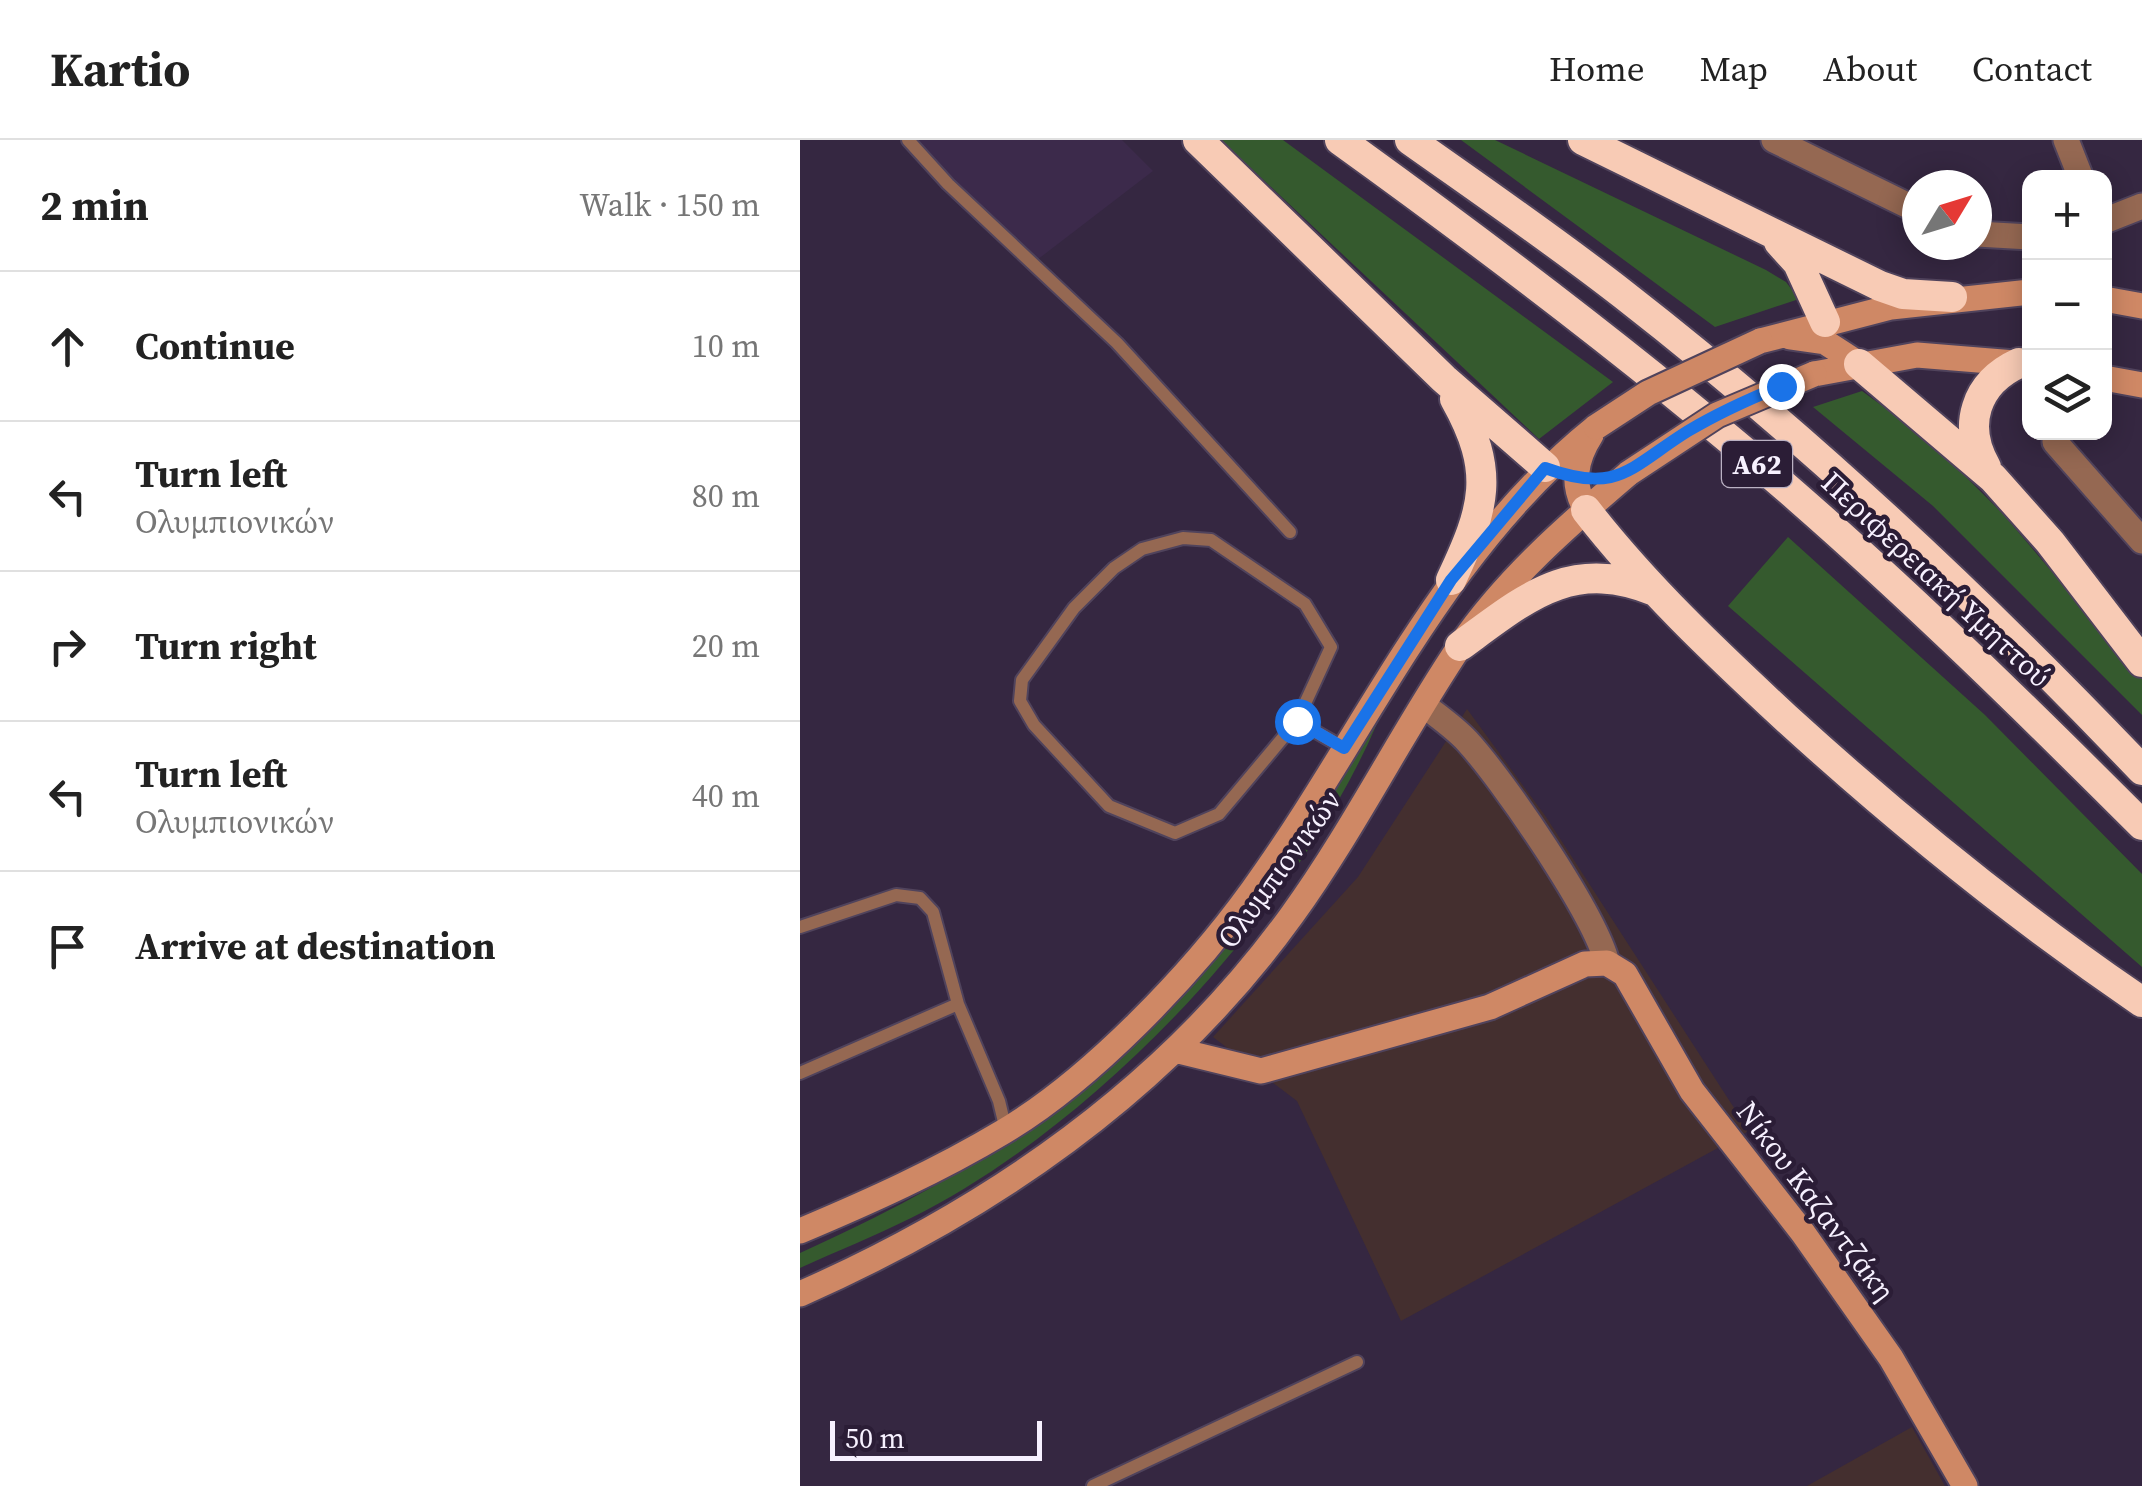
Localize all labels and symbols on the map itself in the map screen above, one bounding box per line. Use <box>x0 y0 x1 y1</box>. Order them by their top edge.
north arrow <box>1902 170 1992 260</box>
route end <box>1759 364 1805 410</box>
road number: Α62 <box>1722 441 1792 487</box>
street label: Περιφερειακή Υμηττού <box>1813 462 2059 696</box>
route start <box>1275 699 1321 745</box>
street label: Ολυμπιονικών <box>1208 782 1350 956</box>
street label: Νίκου Καζαντζάκη <box>1727 1093 1905 1309</box>
scale bar <box>830 1416 1042 1460</box>

